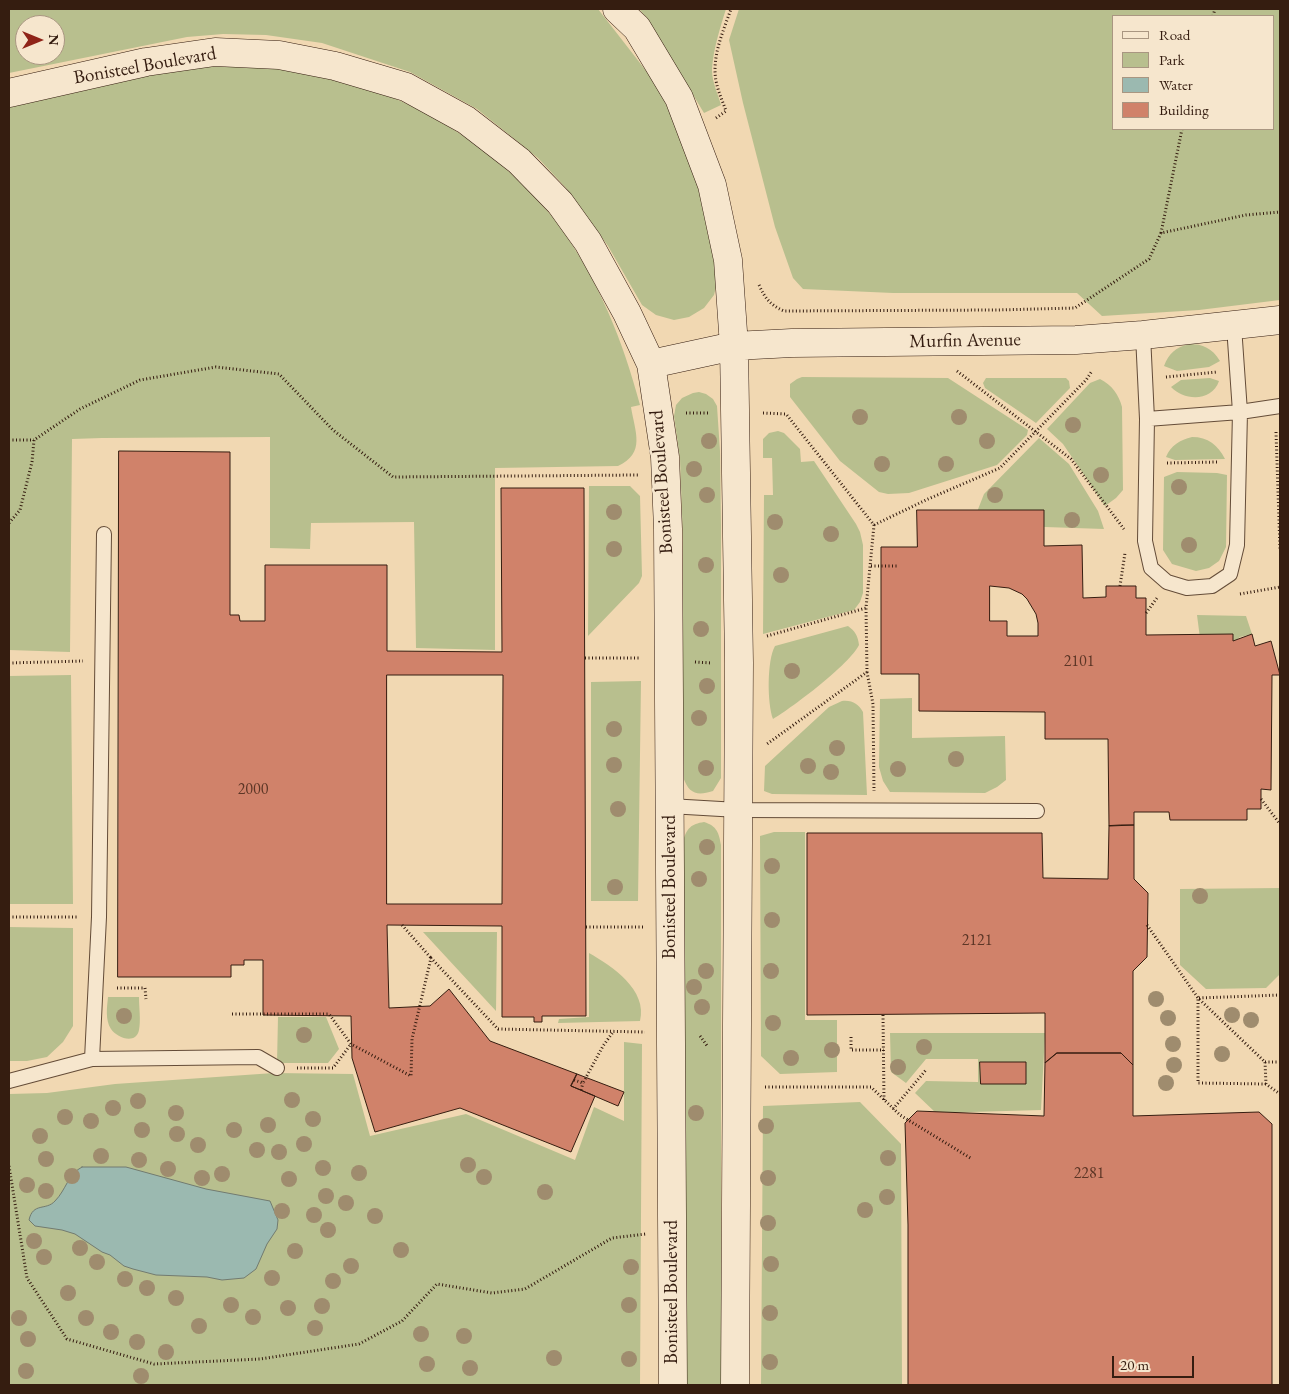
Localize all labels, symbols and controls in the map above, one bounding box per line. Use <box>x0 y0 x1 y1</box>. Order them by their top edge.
north arrow <box>15 15 65 65</box>
legend <box>1112 15 1274 130</box>
text: Road <box>1159 25 1190 44</box>
text: N <box>45 34 63 46</box>
street label: Bonisteel Boulevard <box>72 42 218 90</box>
text: Park <box>1159 50 1185 69</box>
text: Water <box>1159 75 1193 94</box>
text: Building <box>1159 100 1209 119</box>
street label: Murfin Avenue <box>909 329 1021 353</box>
street label: Bonisteel Boulevard <box>646 409 678 555</box>
house number: 2101 <box>1064 652 1094 672</box>
house number: 2000 <box>238 780 268 800</box>
street label: Bonisteel Boulevard <box>659 815 681 959</box>
house number: 2121 <box>962 931 992 951</box>
house number: 2281 <box>1074 1164 1104 1184</box>
street label: Bonisteel Boulevard <box>661 1220 683 1364</box>
scale bar <box>1114 1346 1196 1378</box>
text: 20 m <box>1120 1355 1149 1374</box>

